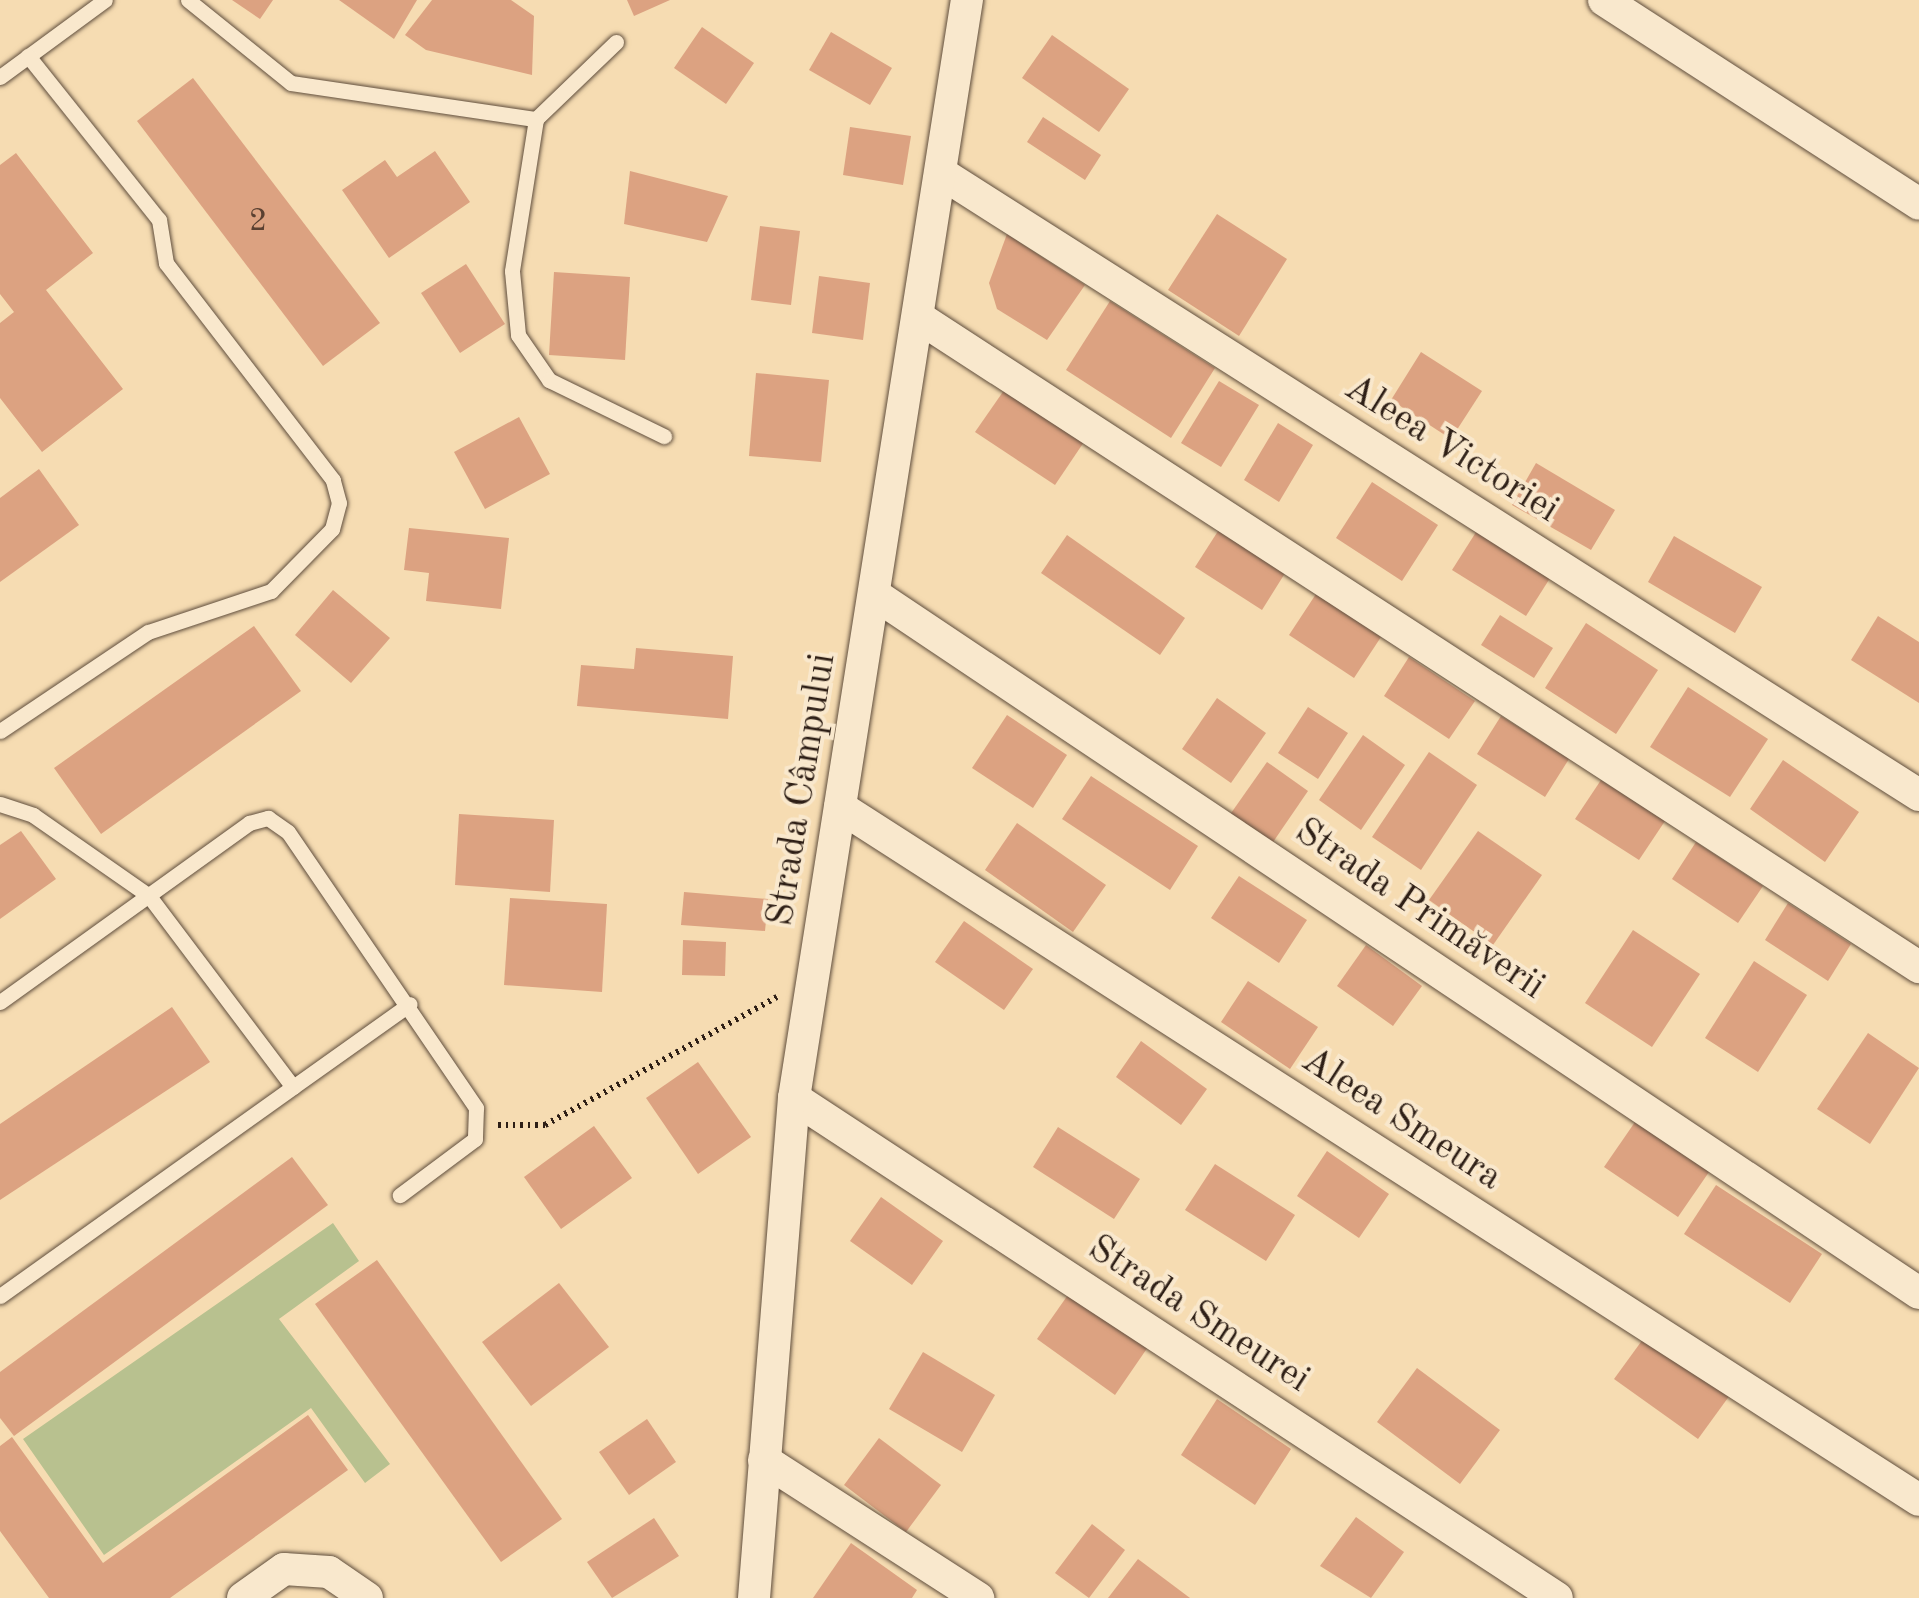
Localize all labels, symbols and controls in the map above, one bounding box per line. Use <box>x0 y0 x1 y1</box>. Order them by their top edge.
house number: 2 <box>249 203 267 241</box>
street label: Aleea Victoriei <box>1336 366 1566 534</box>
street label: Strada Câmpului <box>759 650 847 930</box>
street label: Strada Primăverii <box>1285 810 1553 1010</box>
street label: Aleea Smeura <box>1292 1038 1510 1202</box>
street label: Strada Smeurei <box>1079 1226 1317 1404</box>

